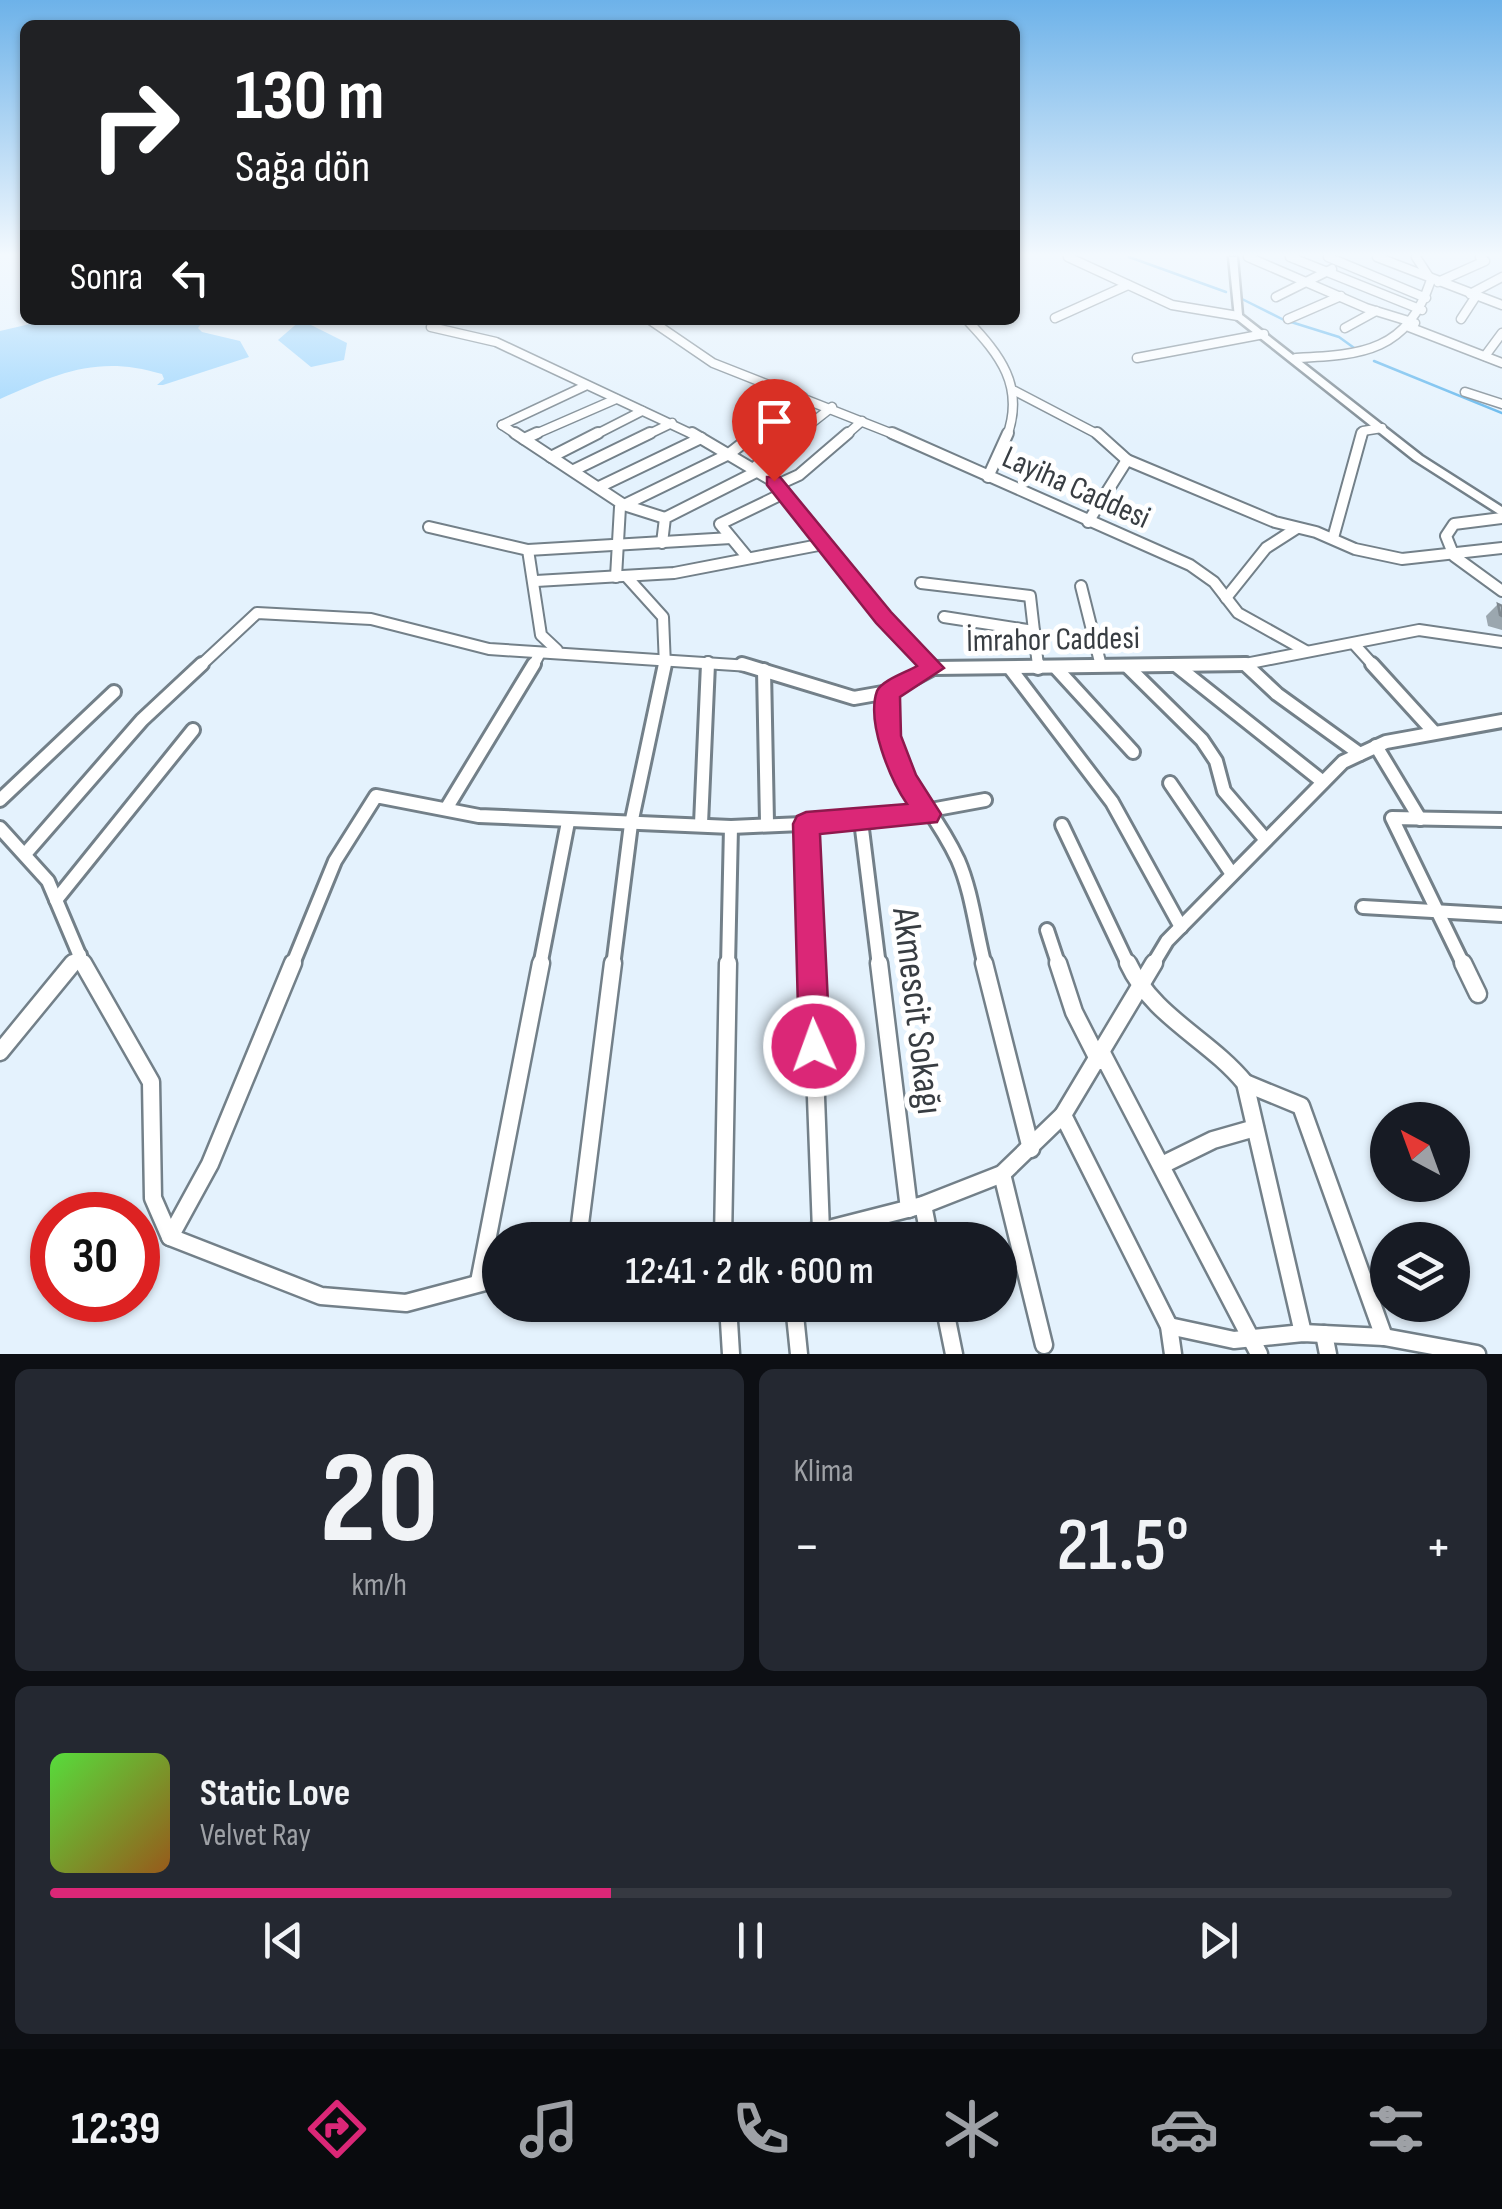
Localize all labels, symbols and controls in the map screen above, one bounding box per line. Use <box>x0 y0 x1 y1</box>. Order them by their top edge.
text: 130 m <box>235 55 384 139</box>
icon: right <box>70 60 200 190</box>
text: Sağa dön <box>235 140 370 195</box>
icon: left <box>163 250 218 305</box>
text: Sonra <box>70 255 143 300</box>
pin <box>732 379 817 482</box>
icon: arrive <box>747 394 802 449</box>
street label: Layiha Caddesi <box>996 438 1156 538</box>
street label: İmrahor Caddesi <box>966 619 1140 661</box>
street label: Akmescit Sokağı <box>882 904 952 1117</box>
position arrow <box>762 994 866 1098</box>
north arrow <box>1370 1102 1470 1202</box>
map controls <box>1370 1102 1470 1322</box>
speed limit sign: 30 <box>30 1192 160 1322</box>
button: layers <box>1370 1222 1470 1322</box>
text: 12:41 · 2 dk · 600 m <box>625 1249 874 1294</box>
text: 20 <box>320 1423 439 1579</box>
text: Klima <box>794 1452 854 1491</box>
text: 21.5° <box>1056 1501 1189 1592</box>
text: − <box>794 1514 820 1581</box>
text: + <box>1425 1514 1452 1581</box>
text: km/h <box>352 1566 407 1605</box>
text: Static Love <box>200 1771 350 1816</box>
text: Velvet Ray <box>200 1816 311 1855</box>
icon: previous <box>256 1913 311 1968</box>
icon: pause <box>723 1913 778 1968</box>
icon: next <box>1191 1913 1246 1968</box>
icon: directions <box>302 2094 372 2164</box>
icon: music <box>514 2094 584 2164</box>
icon: phone <box>726 2094 796 2164</box>
icon: climate <box>937 2094 1007 2164</box>
icon: car <box>1149 2094 1219 2164</box>
icon: filters <box>1361 2094 1431 2164</box>
text: 12:39 <box>71 2102 160 2157</box>

